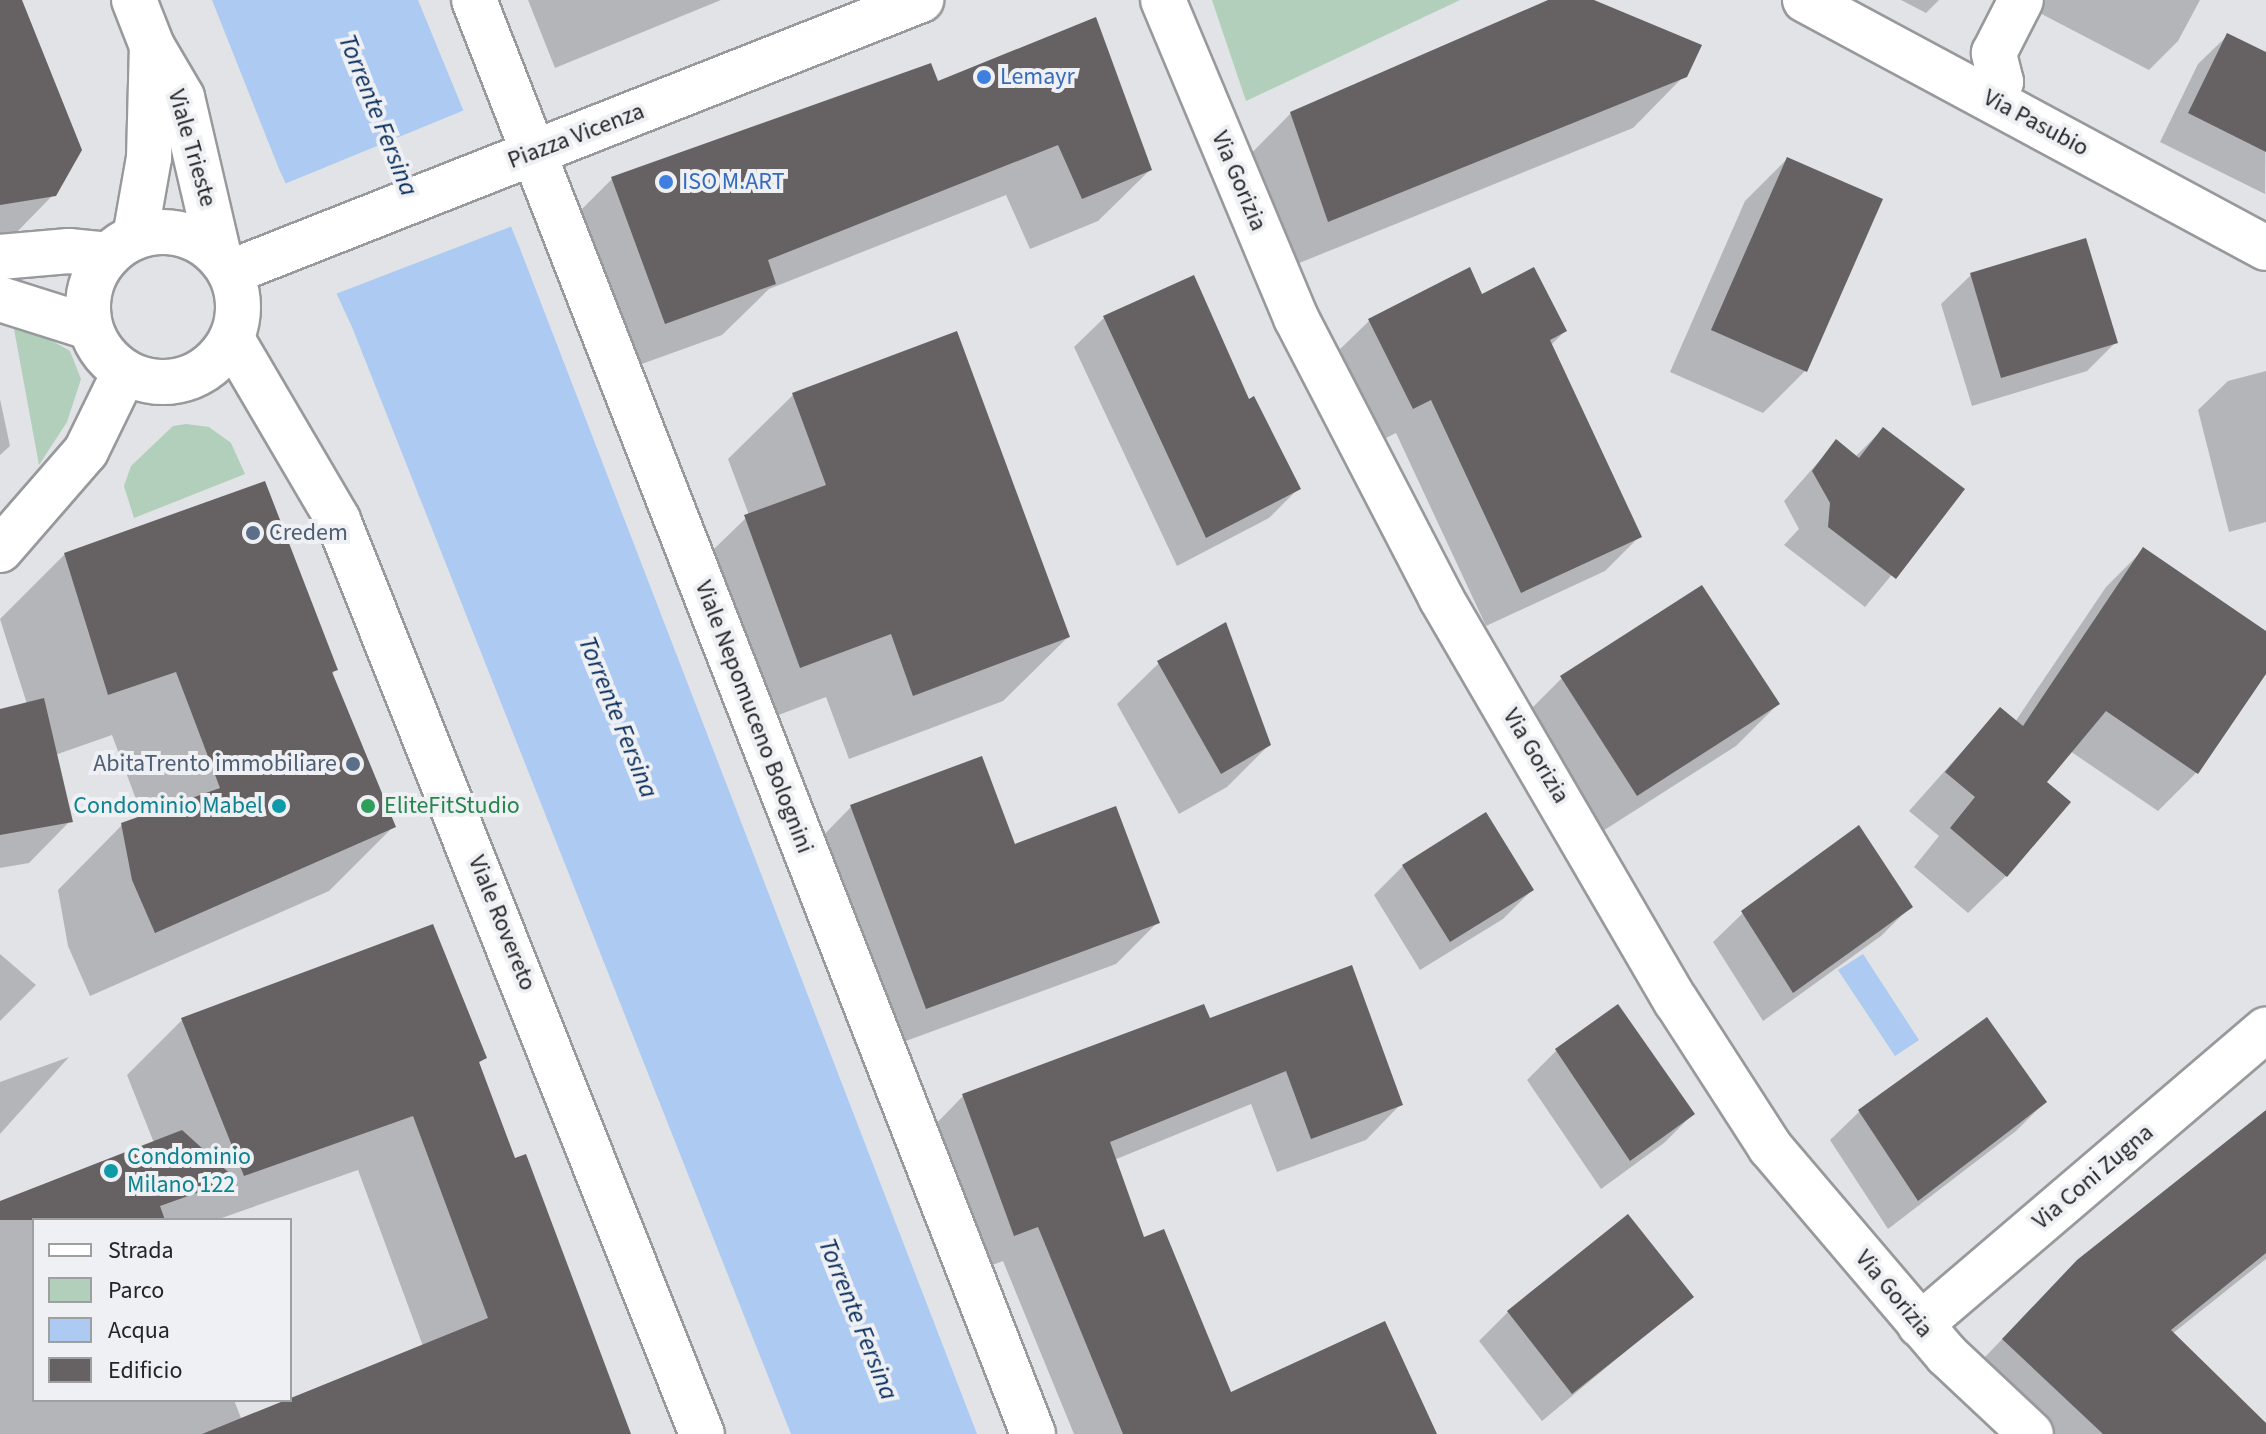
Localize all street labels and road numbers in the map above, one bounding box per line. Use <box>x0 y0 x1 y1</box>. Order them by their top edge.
street label: Via Pasubio <box>1978 83 2094 163</box>
street label: Viale Trieste <box>162 86 222 210</box>
street label: Piazza Vicenza <box>504 97 648 175</box>
street label: Via Gorizia <box>1205 127 1273 235</box>
street label: Viale Nepomuceno Bolognini <box>689 577 819 857</box>
street label: Via Gorizia <box>1497 703 1575 809</box>
street label: Viale Rovereto <box>462 851 542 995</box>
street label: Via Coni Zugna <box>2027 1118 2159 1236</box>
street label: Via Gorizia <box>1849 1244 1939 1344</box>

